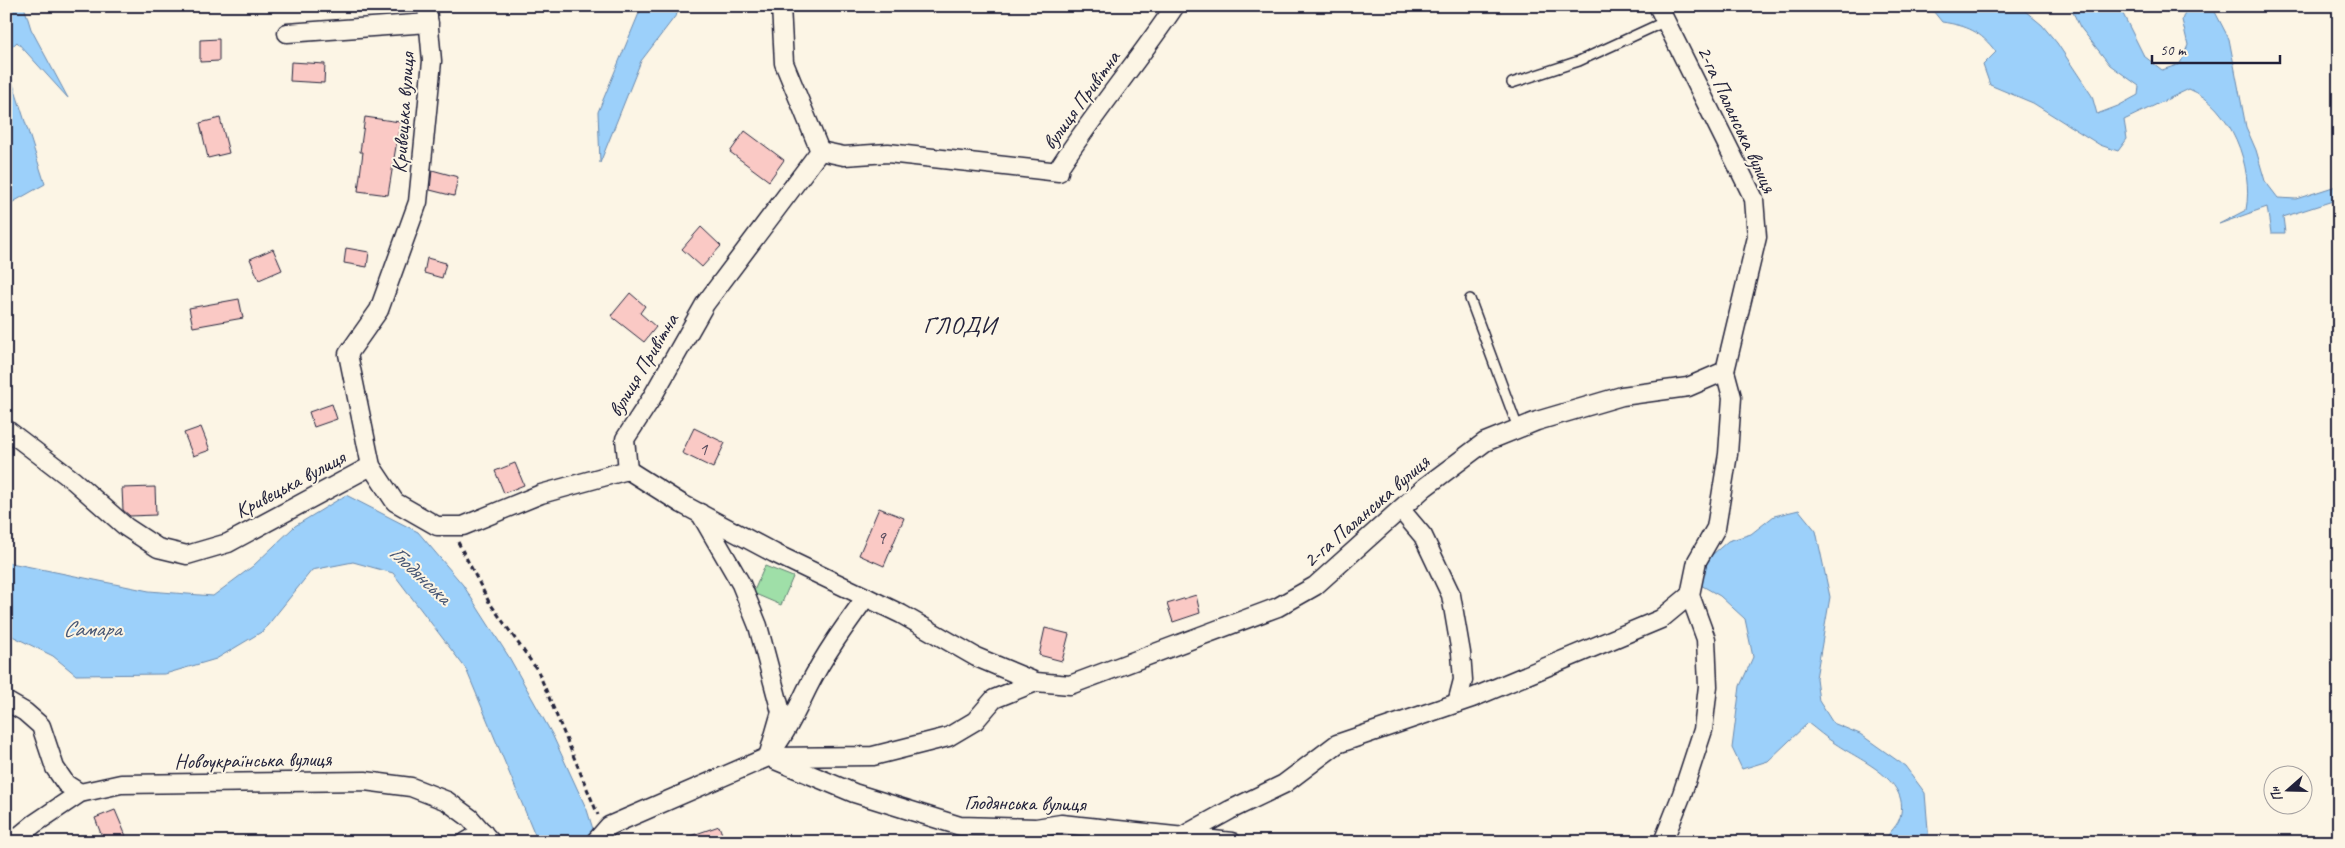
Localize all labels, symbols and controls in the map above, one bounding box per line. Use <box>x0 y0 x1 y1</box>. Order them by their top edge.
scale bar <box>2152 32 2280 64</box>
street label: 2-га Паланська вулиця <box>1692 41 1783 198</box>
text: 50 m <box>2160 41 2187 60</box>
street label: вулиця Привітна <box>1036 44 1127 155</box>
street label: Кривецька вулиця <box>386 50 420 174</box>
street label: вулиця Привітна <box>602 307 685 421</box>
district label: ГЛОДИ <box>923 310 1000 340</box>
house number: 1 <box>699 437 709 461</box>
street label: Кривецька вулиця <box>230 443 351 524</box>
street label: 2-га Паланська вулиця <box>1297 448 1436 573</box>
house number: 9 <box>877 526 887 550</box>
water label: Глодянська <box>383 539 459 613</box>
water label: Самара <box>63 615 124 643</box>
street label: Новоукраїнська вулиця <box>174 746 333 774</box>
north arrow <box>2262 766 2312 816</box>
text: Пн <box>2265 784 2287 804</box>
street label: Глодянська вулиця <box>964 789 1088 817</box>

